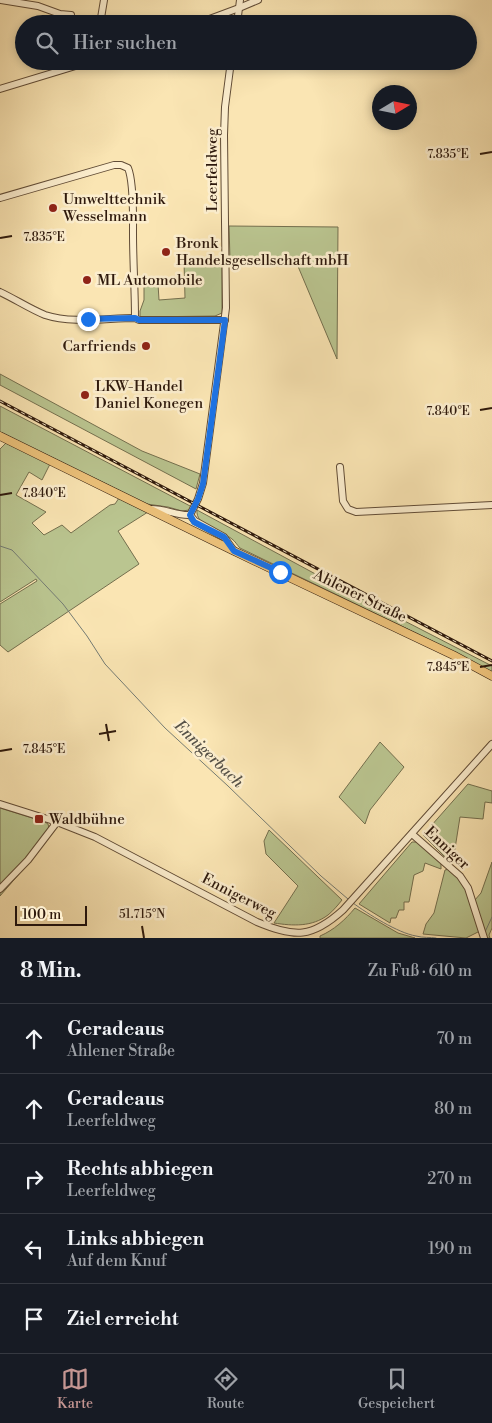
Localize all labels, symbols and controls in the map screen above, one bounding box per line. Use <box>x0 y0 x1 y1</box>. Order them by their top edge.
search box <box>15 15 477 70</box>
icon: search <box>33 29 61 57</box>
text: Hier suchen <box>73 31 177 55</box>
north arrow <box>372 85 417 130</box>
street label: Leerfeldweg <box>203 128 222 212</box>
text: 7.835°E <box>427 147 469 162</box>
place label: Umwelttechnik Wesselmann <box>62 190 166 226</box>
marker: Umwelttechnik Wesselmann <box>47 202 59 214</box>
text: 7.835°E <box>23 230 65 245</box>
place label: Bronk Handelsgesellschaft mbH <box>175 234 348 270</box>
marker: Bronk Handelsgesellschaft mbH <box>160 246 172 258</box>
place label: ML Automobile <box>97 271 203 290</box>
marker: ML Automobile <box>81 274 93 286</box>
route end <box>77 308 100 331</box>
place label: Carfriends <box>62 337 136 356</box>
marker: Carfriends <box>140 340 152 352</box>
place label: LKW-Handel Daniel Konegen <box>95 377 203 413</box>
marker: LKW-Handel Daniel Konegen <box>79 389 91 401</box>
text: 7.840°E <box>426 404 470 419</box>
text: 7.840°E <box>22 486 66 501</box>
route start <box>269 561 292 584</box>
street label: Ahlener Straße <box>309 565 410 627</box>
text: 7.845°E <box>427 660 469 675</box>
water label: Ennigerbach <box>169 715 248 792</box>
text: 7.845°E <box>23 742 65 757</box>
place label: Waldbühne <box>48 810 125 829</box>
marker: Waldbühne <box>33 813 45 825</box>
street label: Enniger <box>420 822 474 874</box>
street label: Ennigerweg <box>199 869 280 923</box>
scale bar <box>15 903 88 926</box>
text: 100 m <box>22 906 61 924</box>
text: 51.715°N <box>119 907 165 922</box>
text: 8 Min. <box>20 958 82 984</box>
text: Zu Fuß · 610 m <box>368 961 472 981</box>
text: Geradeaus <box>67 1017 164 1041</box>
icon: ahead <box>20 1025 48 1053</box>
text: 70 m <box>436 1029 472 1049</box>
text: Ahlener Straße <box>67 1041 175 1061</box>
text: Geradeaus <box>67 1087 164 1111</box>
icon: ahead <box>20 1095 48 1123</box>
text: 80 m <box>434 1099 472 1119</box>
text: Leerfeldweg <box>67 1111 156 1131</box>
text: Rechts abbiegen <box>67 1157 213 1181</box>
icon: right <box>20 1165 48 1193</box>
text: 270 m <box>427 1169 472 1189</box>
text: Leerfeldweg <box>67 1181 156 1201</box>
text: Links abbiegen <box>67 1227 204 1251</box>
icon: left <box>20 1235 48 1263</box>
text: 190 m <box>428 1239 472 1259</box>
text: Auf dem Knuf <box>67 1251 167 1271</box>
icon: arrive <box>20 1305 48 1333</box>
text: Ziel erreicht <box>67 1307 178 1331</box>
tab: Karte <box>57 1365 93 1413</box>
tab: Route <box>207 1365 244 1413</box>
tab: Gespeichert <box>358 1365 435 1413</box>

